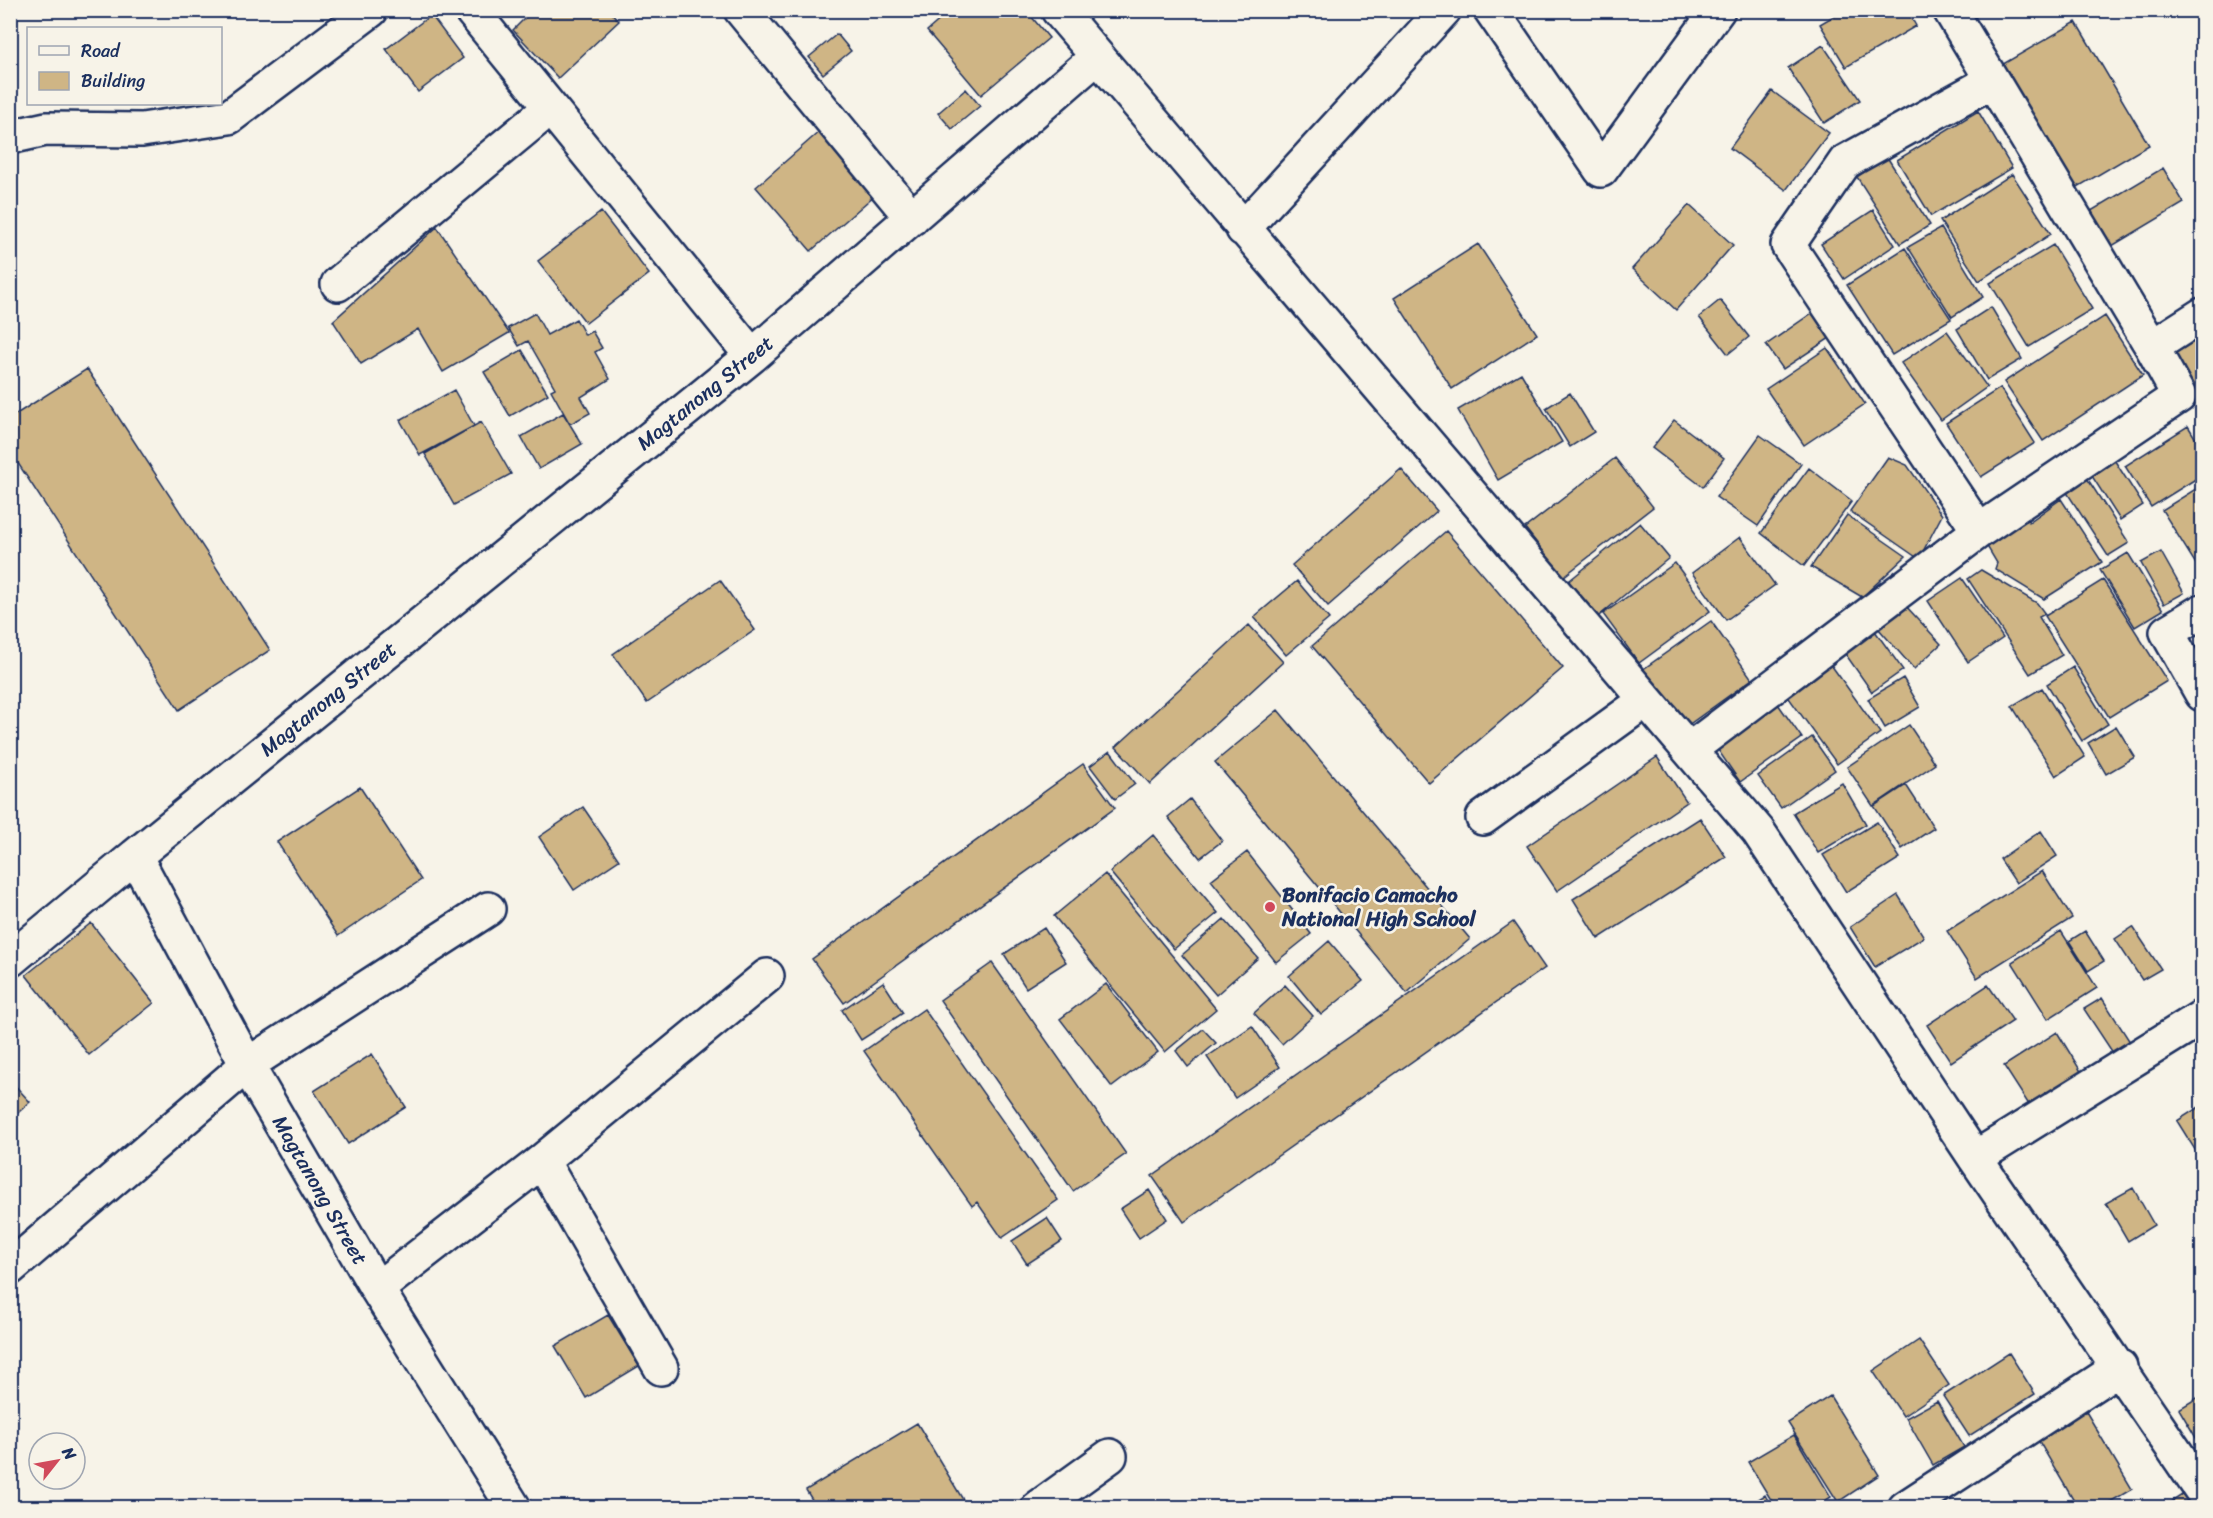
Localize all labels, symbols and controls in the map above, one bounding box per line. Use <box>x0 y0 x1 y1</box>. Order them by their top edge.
legend <box>27 27 222 105</box>
text: Road <box>81 35 121 67</box>
text: Building <box>81 65 145 97</box>
street label: Magtanong Street <box>628 325 782 461</box>
street label: Magtanong Street <box>251 631 405 767</box>
place label: Bonifacio Camacho National High School <box>1281 876 1477 938</box>
marker: Bonifacio Camacho National High School <box>1263 900 1277 914</box>
street label: Magtanong Street <box>261 1108 379 1272</box>
north arrow <box>27 1431 87 1491</box>
text: N <box>54 1440 85 1467</box>

